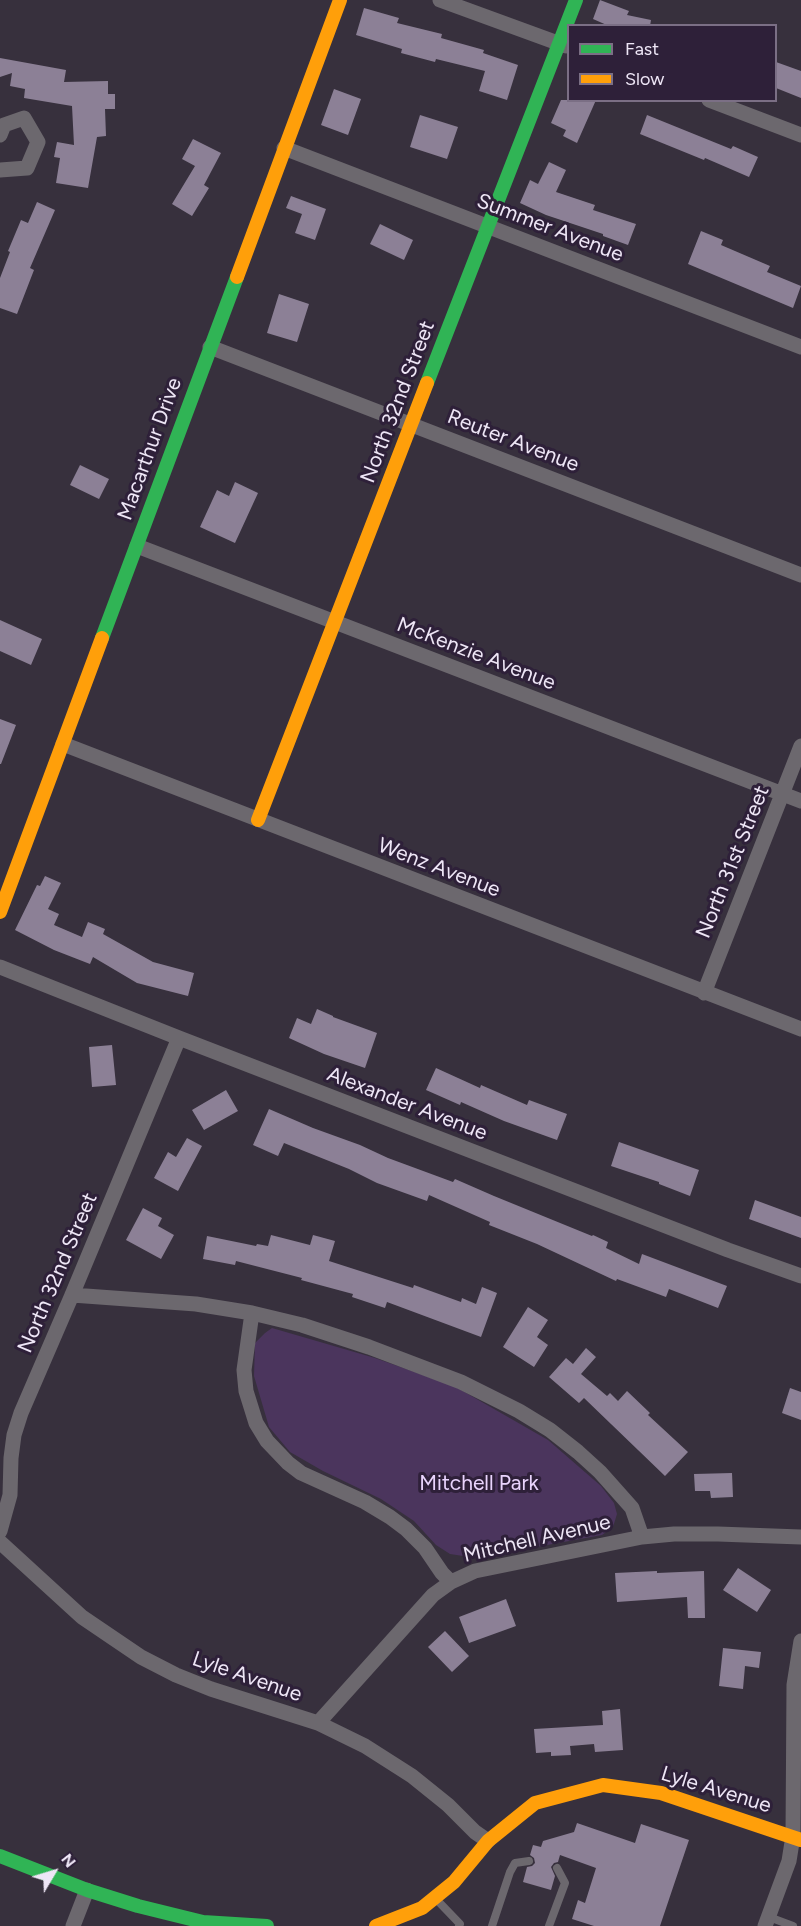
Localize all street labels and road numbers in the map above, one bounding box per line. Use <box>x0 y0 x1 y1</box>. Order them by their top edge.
street label: Summer Avenue <box>473 188 627 268</box>
street label: North 32nd Street <box>355 317 441 487</box>
street label: Macarthur Drive <box>113 374 187 524</box>
street label: Reuter Avenue <box>444 404 582 478</box>
street label: McKenzie Avenue <box>393 612 559 696</box>
street label: North 31st Street <box>691 782 775 942</box>
street label: Wenz Avenue <box>374 833 504 903</box>
street label: Alexander Avenue <box>323 1062 491 1146</box>
street label: North 32nd Street <box>13 1189 103 1357</box>
street label: Mitchell Avenue <box>461 1510 613 1568</box>
street label: Lyle Avenue <box>189 1647 305 1707</box>
street label: Lyle Avenue <box>658 1761 774 1819</box>

